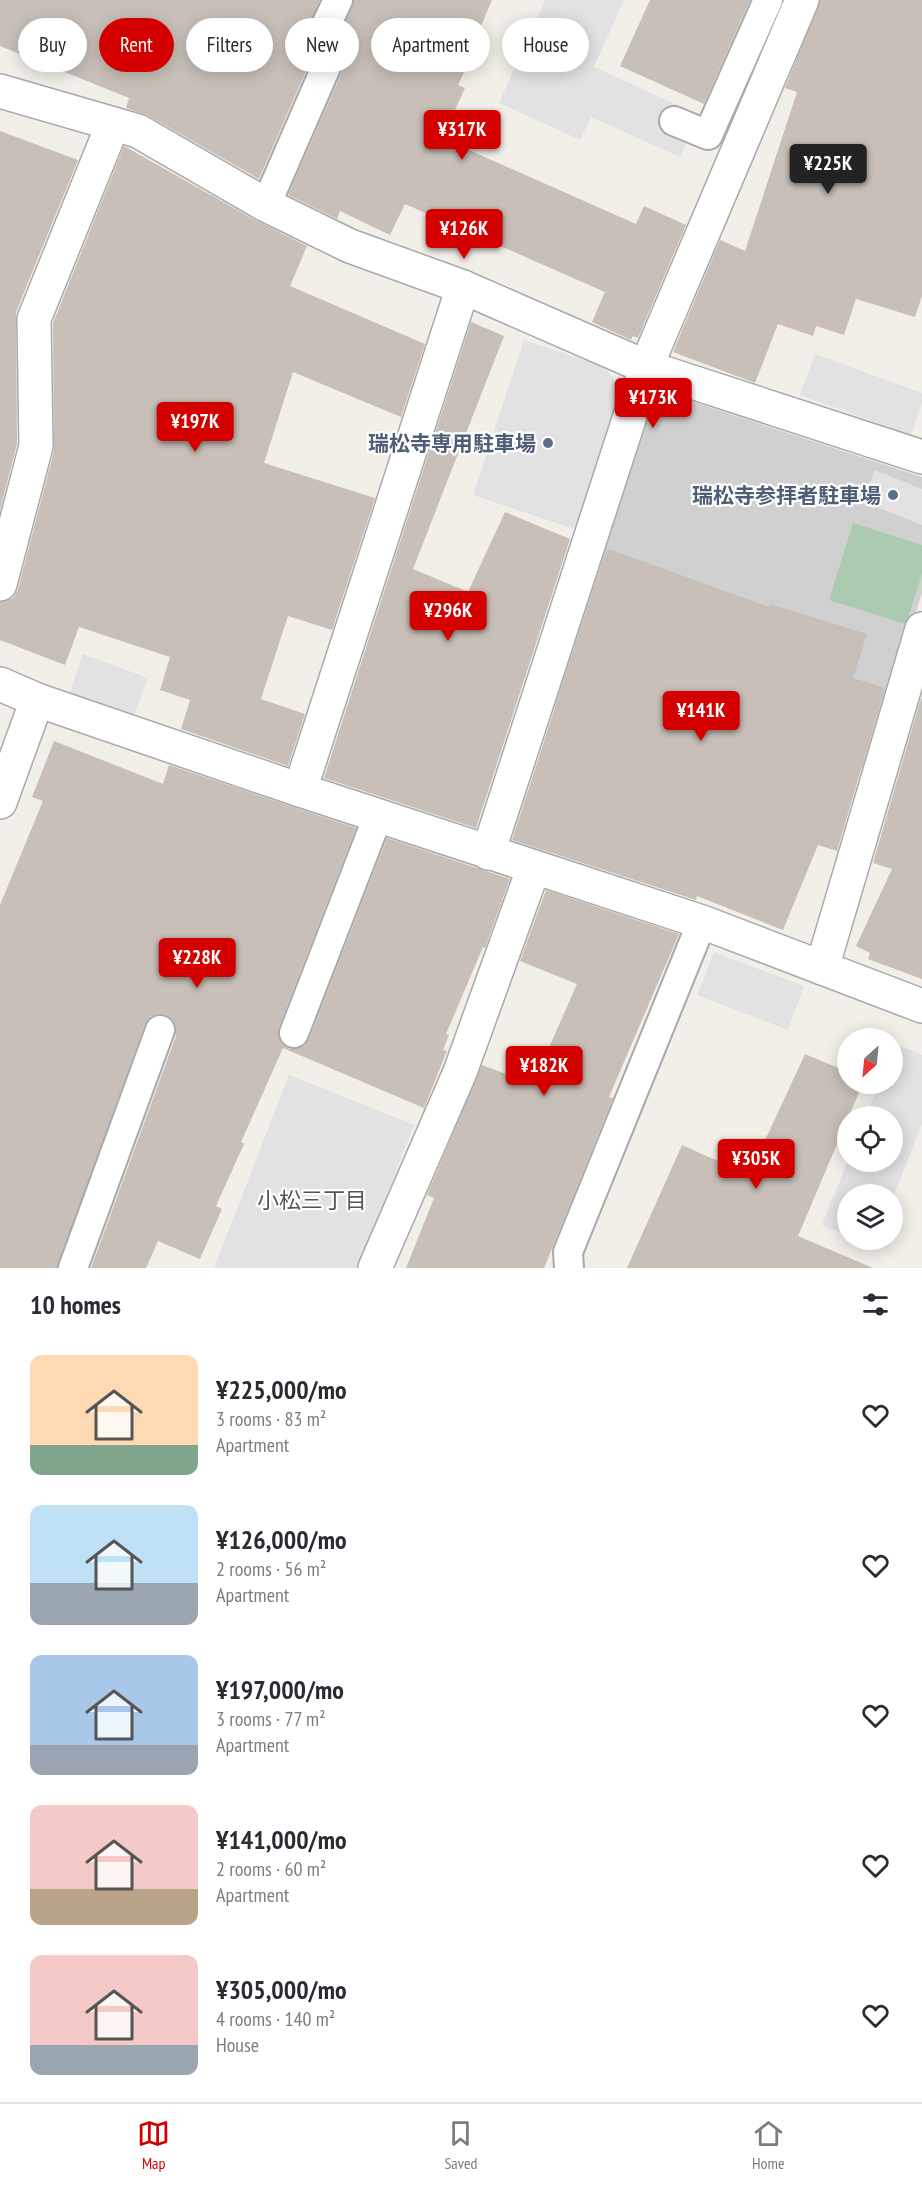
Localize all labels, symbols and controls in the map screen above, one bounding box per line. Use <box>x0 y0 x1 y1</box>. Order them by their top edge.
chip: Buy <box>18 18 87 72</box>
chip: Rent <box>99 18 174 72</box>
chip: Filters <box>186 18 273 72</box>
chip: New <box>285 18 359 72</box>
chip: Apartment <box>371 18 490 72</box>
chip: House <box>502 18 589 72</box>
pin: ¥317K <box>420 110 504 161</box>
text: ¥317K <box>438 116 486 142</box>
pin: ¥225K <box>786 144 870 195</box>
text: ¥225K <box>804 150 852 176</box>
pin: ¥126K <box>422 209 506 260</box>
text: ¥126K <box>440 215 488 241</box>
pin: ¥173K <box>611 378 695 429</box>
text: ¥173K <box>629 384 677 410</box>
pin: ¥197K <box>153 402 237 453</box>
text: ¥197K <box>171 408 219 434</box>
place label: 瑞松寺専用駐車場 <box>368 430 536 457</box>
marker: 瑞松寺専用駐車場 <box>541 436 555 450</box>
place label: 瑞松寺参拝者駐車場 <box>692 482 881 509</box>
marker: 瑞松寺参拝者駐車場 <box>886 488 900 502</box>
pin: ¥296K <box>406 591 490 642</box>
text: ¥296K <box>424 597 472 623</box>
pin: ¥141K <box>659 691 743 742</box>
text: ¥141K <box>677 697 725 723</box>
pin: ¥228K <box>155 938 239 989</box>
text: ¥228K <box>173 944 221 970</box>
north arrow <box>837 1028 903 1094</box>
map controls <box>837 1028 903 1250</box>
pin: ¥182K <box>502 1046 586 1097</box>
text: ¥182K <box>520 1052 568 1078</box>
button: locate <box>837 1106 903 1172</box>
pin: ¥305K <box>714 1139 798 1190</box>
text: ¥305K <box>732 1145 780 1171</box>
button: layers <box>837 1184 903 1250</box>
district label: 小松三丁目 <box>257 1186 367 1214</box>
text: 10 homes <box>30 1288 121 1321</box>
icon: filters <box>859 1288 892 1321</box>
text: ¥225,000/mo <box>216 1373 347 1406</box>
icon: home <box>78 1379 150 1451</box>
icon: heart <box>859 1399 892 1432</box>
text: 3 rooms · 83 m² <box>216 1406 326 1432</box>
text: Apartment <box>216 1432 289 1458</box>
text: ¥126,000/mo <box>216 1523 347 1556</box>
icon: home <box>78 1529 150 1601</box>
icon: heart <box>859 1549 892 1582</box>
text: 2 rooms · 56 m² <box>216 1556 326 1582</box>
text: Apartment <box>216 1582 289 1608</box>
text: ¥197,000/mo <box>216 1673 344 1706</box>
icon: home <box>78 1679 150 1751</box>
icon: heart <box>859 1699 892 1732</box>
text: 3 rooms · 77 m² <box>216 1706 326 1732</box>
text: Apartment <box>216 1732 289 1758</box>
text: ¥141,000/mo <box>216 1823 347 1856</box>
icon: home <box>78 1829 150 1901</box>
icon: heart <box>859 1849 892 1882</box>
text: 2 rooms · 60 m² <box>216 1856 326 1882</box>
text: Apartment <box>216 1882 289 1908</box>
text: ¥305,000/mo <box>216 1973 347 2006</box>
icon: home <box>78 1979 150 2051</box>
icon: heart <box>859 1999 892 2032</box>
text: 4 rooms · 140 m² <box>216 2006 335 2032</box>
text: House <box>216 2032 259 2058</box>
tab: Map <box>137 2117 170 2173</box>
tab: Saved <box>444 2117 477 2173</box>
tab: Home <box>752 2117 785 2173</box>

